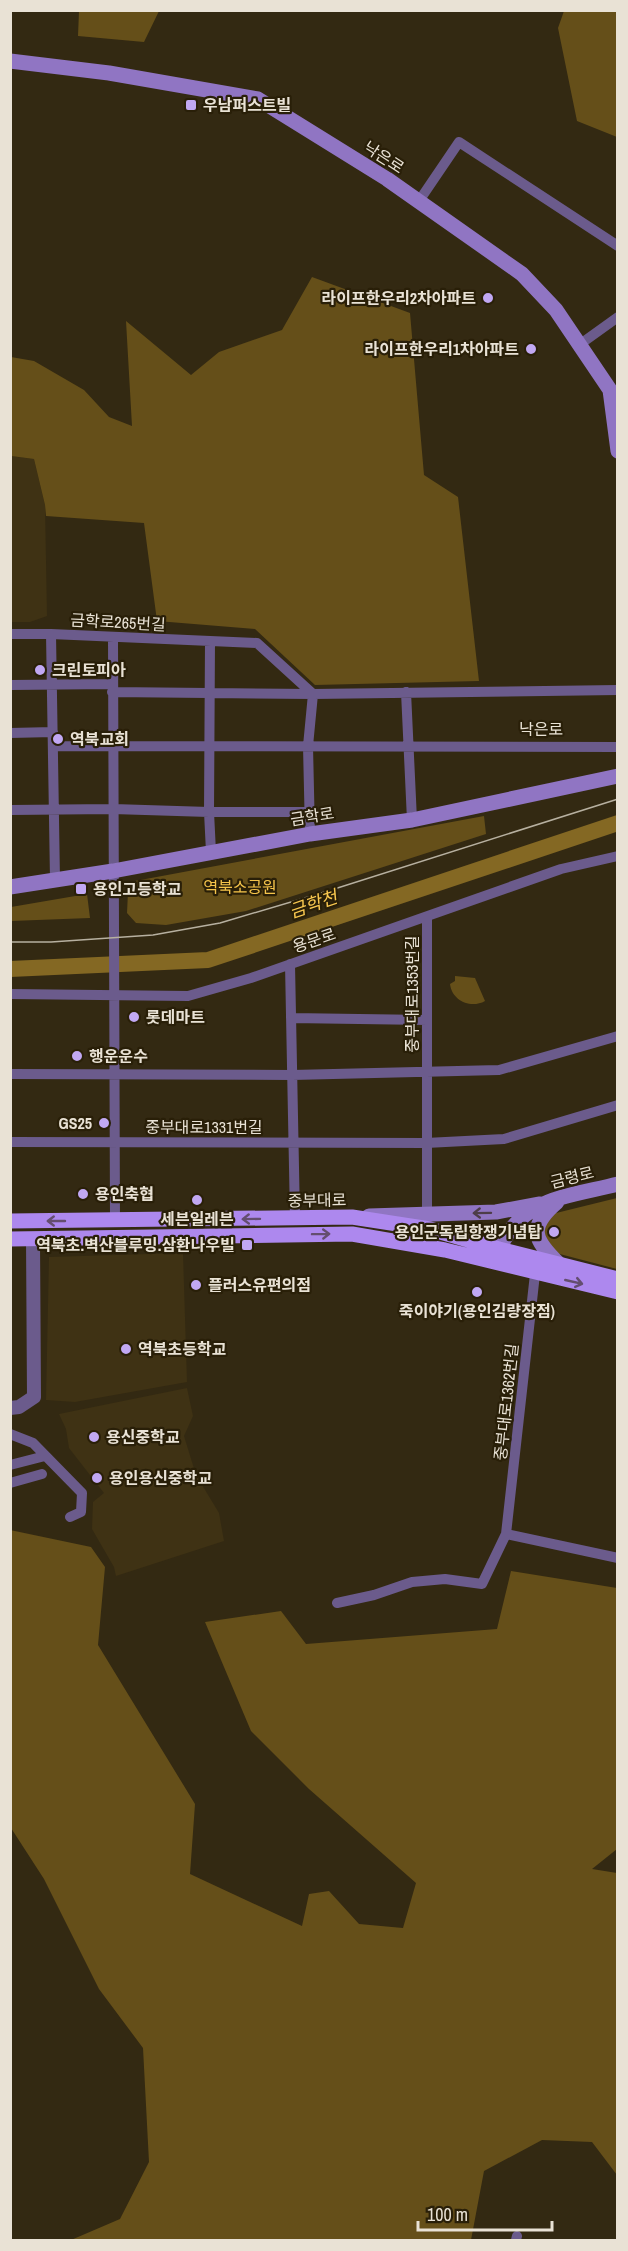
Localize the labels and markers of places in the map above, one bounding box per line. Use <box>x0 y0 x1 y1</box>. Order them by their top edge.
place label: 우남퍼스트빌 <box>203 94 291 116</box>
marker: 우남퍼스트빌 <box>184 98 198 112</box>
place label: 라이프한우리2차아파트 <box>322 287 476 309</box>
marker: 라이프한우리2차아파트 <box>481 291 495 305</box>
place label: 라이프한우리1차아파트 <box>365 338 519 360</box>
marker: 라이프한우리1차아파트 <box>524 342 538 356</box>
place label: 크린토피아 <box>52 659 126 681</box>
marker: 크린토피아 <box>33 663 47 677</box>
place label: 역북교회 <box>70 728 129 750</box>
marker: 역북교회 <box>51 732 65 746</box>
place label: 용인고등학교 <box>93 878 182 900</box>
marker: 용인고등학교 <box>74 882 88 896</box>
place label: 롯데마트 <box>146 1006 205 1028</box>
marker: 롯데마트 <box>127 1010 141 1024</box>
place label: 행운운수 <box>89 1045 148 1067</box>
marker: 행운운수 <box>70 1049 84 1063</box>
place label: GS25 <box>58 1112 92 1134</box>
marker: GS25 <box>97 1116 111 1130</box>
place label: 용인축협 <box>95 1183 154 1205</box>
marker: 용인축협 <box>76 1187 90 1201</box>
marker: 세븐일레븐 <box>190 1193 204 1207</box>
place label: 세븐일레븐 <box>160 1208 234 1230</box>
place label: 용인군독립항쟁기념탑 <box>395 1221 542 1243</box>
marker: 용인군독립항쟁기념탑 <box>547 1225 561 1239</box>
place label: 역북초.벽산블루밍.삼환나우빌 <box>36 1234 235 1256</box>
marker: 역북초.벽산블루밍.삼환나우빌 <box>240 1238 254 1252</box>
place label: 플러스유편의점 <box>208 1274 311 1296</box>
marker: 플러스유편의점 <box>189 1278 203 1292</box>
marker: 죽이야기(용인김량장점) <box>470 1285 484 1299</box>
place label: 죽이야기(용인김량장점) <box>399 1300 555 1322</box>
place label: 역북초등학교 <box>138 1338 227 1360</box>
marker: 역북초등학교 <box>119 1342 133 1356</box>
place label: 용신중학교 <box>106 1426 180 1448</box>
marker: 용신중학교 <box>87 1430 101 1444</box>
place label: 용인용신중학교 <box>109 1467 212 1489</box>
marker: 용인용신중학교 <box>90 1471 104 1485</box>

